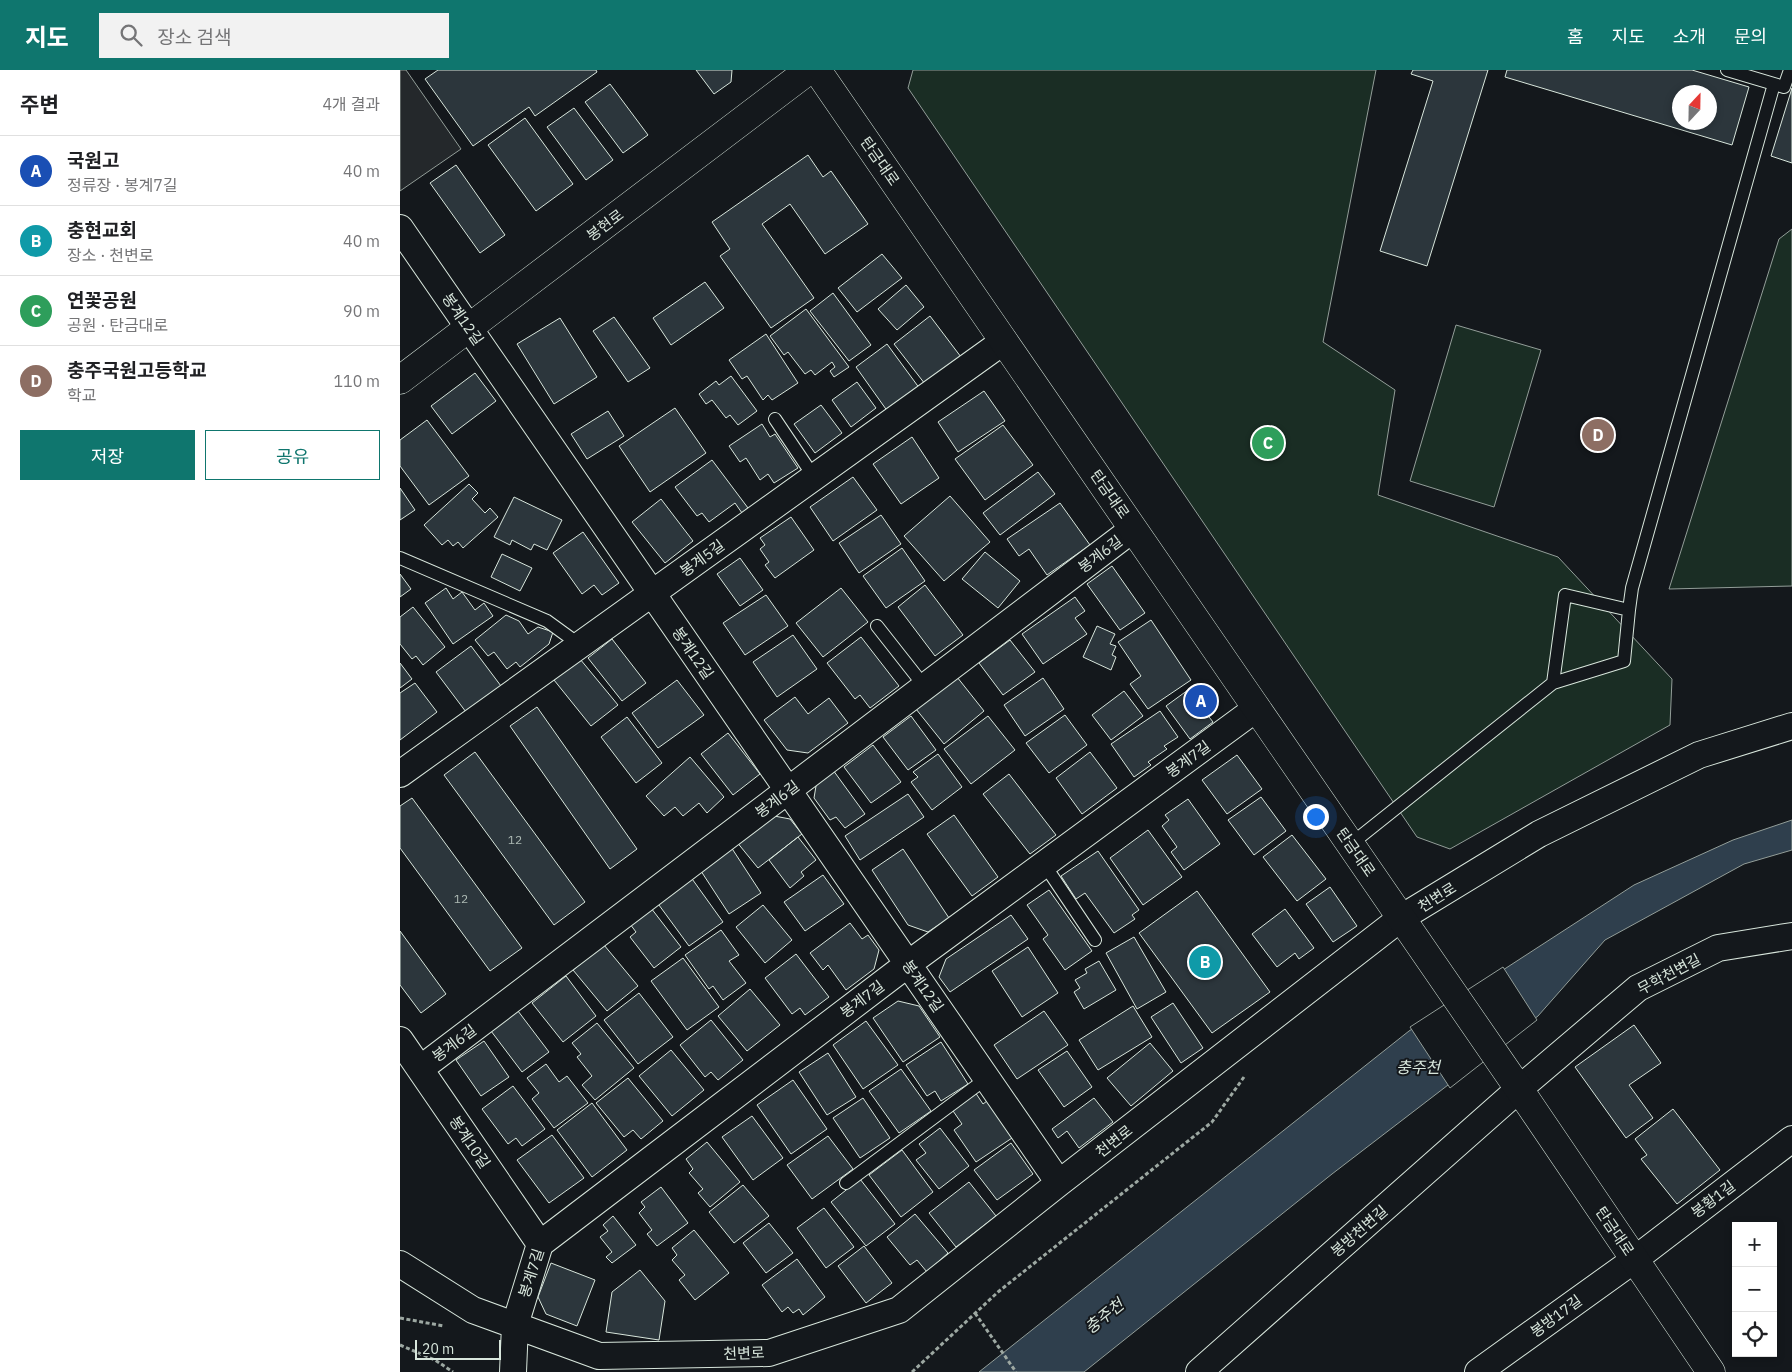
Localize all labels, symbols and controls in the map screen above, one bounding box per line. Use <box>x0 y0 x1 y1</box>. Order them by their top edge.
search box <box>99 13 449 58</box>
text: 지도 <box>25 21 69 53</box>
icon: search <box>117 21 145 49</box>
text: 장소 검색 <box>157 25 232 49</box>
text: 홈 <box>1567 25 1584 48</box>
text: 지도 <box>1612 25 1645 48</box>
text: 소개 <box>1673 25 1706 48</box>
text: 문의 <box>1734 25 1767 48</box>
north arrow <box>1672 85 1717 130</box>
text: 주변 <box>20 90 59 118</box>
text: 4개 결과 <box>322 94 380 114</box>
street label: 탄금대로 <box>856 133 904 189</box>
text: 국원고 <box>67 148 119 172</box>
text: A <box>31 161 41 181</box>
text: 40 m <box>343 161 380 181</box>
text: 정류장 · 봉계7길 <box>67 175 178 195</box>
street label: 봉현로 <box>583 205 627 245</box>
text: 충현교회 <box>67 218 137 242</box>
text: B <box>31 231 41 251</box>
text: 40 m <box>343 231 380 251</box>
text: 장소 · 천변로 <box>67 245 153 265</box>
text: 연꽃공원 <box>67 288 137 312</box>
street label: 봉계12길 <box>438 289 488 349</box>
text: C <box>31 301 41 321</box>
text: 90 m <box>343 301 380 321</box>
text: 공원 · 탄금대로 <box>67 315 168 335</box>
text: 충주국원고등학교 <box>67 358 207 382</box>
text: D <box>30 371 42 391</box>
text: 110 m <box>333 371 380 391</box>
text: 학교 <box>67 385 96 405</box>
pin: D <box>1582 416 1614 454</box>
pin: C <box>1252 424 1284 462</box>
button: 저장 <box>20 430 195 480</box>
button: 공유 <box>205 430 380 480</box>
street label: 탄금대로 <box>1086 466 1134 522</box>
street label: 봉계6길 <box>1074 531 1126 577</box>
street label: 봉계5길 <box>676 536 728 580</box>
street label: 봉계12길 <box>668 623 718 683</box>
pin: A <box>1185 682 1217 720</box>
street label: 봉계7길 <box>1162 737 1214 781</box>
street label: 봉계6길 <box>751 776 803 822</box>
your location <box>1303 804 1329 830</box>
street label: 탄금대로 <box>1332 824 1380 880</box>
house number: 12 <box>508 832 522 847</box>
street label: 천변로 <box>1414 878 1460 916</box>
house number: 12 <box>454 891 468 906</box>
pin: B <box>1189 943 1221 981</box>
street label: 무학천변길 <box>1634 949 1704 999</box>
street label: 봉계12길 <box>898 956 948 1016</box>
street label: 봉계7길 <box>836 976 888 1022</box>
street label: 봉계6길 <box>428 1020 480 1066</box>
water label: 충주천 <box>1396 1057 1442 1077</box>
street label: 봉계10길 <box>446 1112 494 1172</box>
street label: 천변로 <box>1092 1121 1136 1161</box>
street label: 봉황1길 <box>1687 1176 1739 1222</box>
street label: 봉방천변길 <box>1327 1201 1391 1261</box>
street label: 탄금대로 <box>1592 1203 1638 1259</box>
map controls <box>1732 1222 1777 1357</box>
button: + <box>1732 1222 1777 1267</box>
street label: 봉계7길 <box>514 1246 548 1300</box>
button: − <box>1732 1267 1777 1312</box>
street label: 봉방17길 <box>1526 1291 1586 1341</box>
water label: 충주천 <box>1081 1293 1129 1338</box>
button: locate <box>1732 1312 1777 1357</box>
scale bar <box>415 1337 501 1360</box>
text: 20 m <box>422 1340 454 1358</box>
street label: 천변로 <box>723 1343 765 1363</box>

